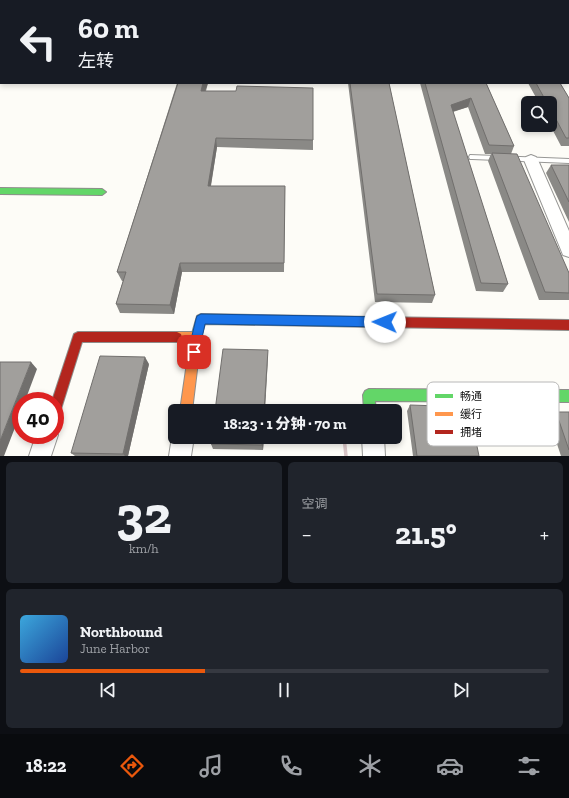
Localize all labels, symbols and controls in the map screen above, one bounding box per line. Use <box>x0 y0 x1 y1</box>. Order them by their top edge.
text: 60 m <box>78 12 139 45</box>
icon: left <box>12 16 64 68</box>
text: 左转 <box>78 50 114 72</box>
map controls <box>521 96 557 132</box>
button: search <box>521 96 557 132</box>
position arrow <box>364 301 406 343</box>
pin <box>177 335 211 369</box>
icon: arrive <box>183 341 205 363</box>
legend <box>427 382 559 446</box>
text: 畅通 <box>460 390 482 403</box>
speed limit sign: 40 <box>12 392 64 444</box>
text: 缓行 <box>460 408 482 421</box>
text: 18:23 · 1 分钟 · 70 m <box>224 415 346 433</box>
text: 拥堵 <box>460 426 482 439</box>
text: 32 <box>116 484 172 546</box>
text: 空调 <box>302 496 328 511</box>
text: 21.5° <box>395 516 457 552</box>
text: − <box>302 521 312 548</box>
text: + <box>540 521 549 548</box>
text: km/h <box>129 541 159 556</box>
text: Northbound <box>80 623 163 641</box>
text: June Harbor <box>80 641 150 656</box>
icon: previous <box>97 679 119 701</box>
icon: pause <box>273 679 295 701</box>
icon: next <box>450 679 472 701</box>
icon: directions <box>118 752 146 780</box>
icon: music <box>197 752 225 780</box>
icon: phone <box>277 752 305 780</box>
icon: climate <box>356 752 384 780</box>
icon: car <box>436 752 464 780</box>
icon: filters <box>515 752 543 780</box>
text: 18:22 <box>26 755 67 777</box>

